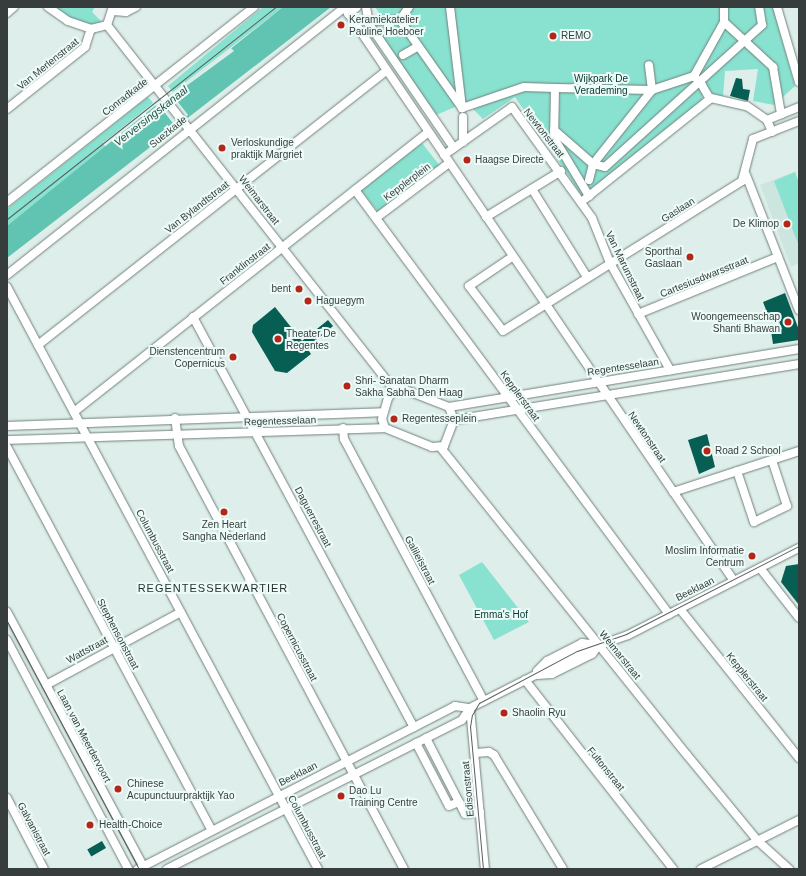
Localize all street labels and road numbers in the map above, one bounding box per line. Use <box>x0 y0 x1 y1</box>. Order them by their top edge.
street label: Van Merlenstraat <box>15 36 81 92</box>
street label: Conradkade <box>100 76 150 118</box>
street label: Newtonstraat <box>521 106 567 160</box>
street label: Suezkade <box>147 113 189 151</box>
street label: Kepplerplein <box>381 160 433 204</box>
street label: Weimarstraat <box>236 173 282 227</box>
street label: Van Bylandtstraat <box>162 178 232 236</box>
street label: Gaslaan <box>659 195 697 225</box>
street label: Van Marumstraat <box>603 229 647 303</box>
street label: Franklinstraat <box>217 241 273 287</box>
street label: Cartesiusdwarsstraat <box>658 254 750 300</box>
street label: Regentesselaan <box>586 355 660 379</box>
street label: Kepplerstraat <box>498 368 542 424</box>
street label: Newtonstraat <box>626 409 668 465</box>
street label: Regentesselaan <box>244 414 316 428</box>
street label: Daguerrestraat <box>292 485 334 549</box>
street label: Columbusstraat <box>133 507 177 575</box>
street label: Galileïstraat <box>402 534 438 586</box>
street label: Beeklaan <box>674 574 716 604</box>
street label: Stephensonstraat <box>94 597 142 671</box>
street label: Copernicusstraat <box>274 611 320 683</box>
street label: Weimarstraat <box>597 628 643 682</box>
street label: Wattstraat <box>64 634 110 666</box>
street label: Kepplerstraat <box>724 650 770 704</box>
street label: Laan van Meerdervoort <box>54 688 114 784</box>
street label: Fultonstraat <box>585 745 627 793</box>
street label: Beeklaan <box>277 759 319 789</box>
street label: Edisonstraat <box>460 761 476 817</box>
street label: Columbusstraat <box>285 793 329 861</box>
street label: Galvanistraat <box>15 800 53 858</box>

